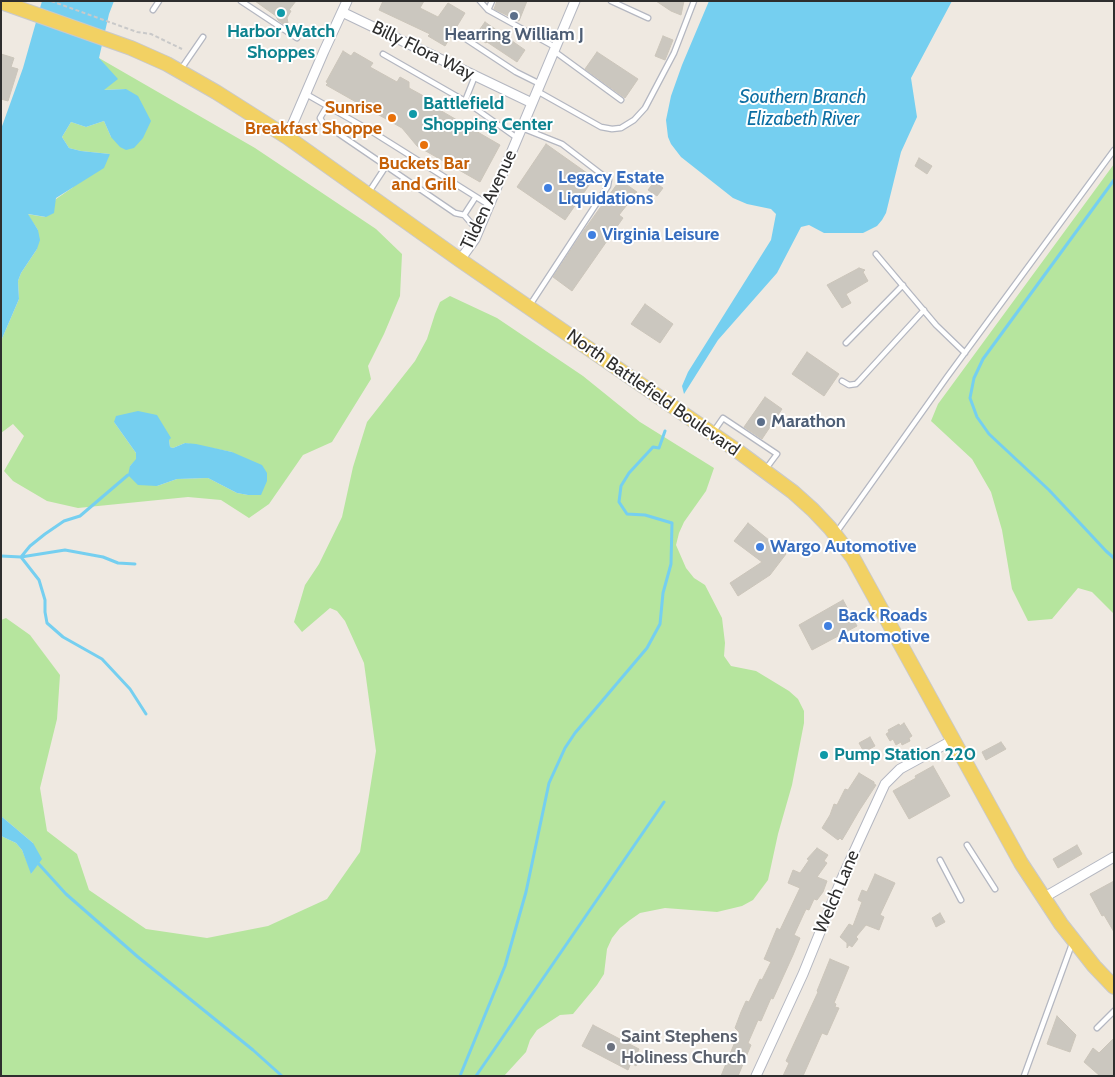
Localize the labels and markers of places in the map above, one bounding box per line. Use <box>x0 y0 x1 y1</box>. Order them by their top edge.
marker: Harbor Watch Shoppes <box>275 7 287 19</box>
marker: Hearring William J <box>508 10 520 22</box>
place label: Harbor Watch Shoppes <box>227 21 335 64</box>
place label: Hearring William J <box>444 24 584 46</box>
place label: Battlefield Shopping Center <box>423 93 553 136</box>
place label: Sunrise Breakfast Shoppe <box>245 97 382 140</box>
marker: Battlefield Shopping Center <box>407 108 419 120</box>
marker: Sunrise Breakfast Shoppe <box>386 112 398 124</box>
marker: Buckets Bar and Grill <box>418 139 430 151</box>
place label: Buckets Bar and Grill <box>379 153 469 195</box>
place label: Legacy Estate Liquidations <box>558 167 664 210</box>
marker: Legacy Estate Liquidations <box>542 182 554 194</box>
place label: Virginia Leisure <box>602 224 719 246</box>
marker: Virginia Leisure <box>586 229 598 241</box>
place label: Marathon <box>771 411 846 433</box>
marker: Marathon <box>755 416 767 428</box>
place label: Wargo Automotive <box>770 536 916 558</box>
marker: Wargo Automotive <box>754 541 766 553</box>
place label: Back Roads Automotive <box>838 605 930 648</box>
marker: Back Roads Automotive <box>822 620 834 632</box>
place label: Pump Station 220 <box>834 744 976 766</box>
marker: Pump Station 220 <box>818 749 830 761</box>
place label: Saint Stephens Holiness Church <box>621 1026 746 1068</box>
marker: Saint Stephens Holiness Church <box>605 1041 617 1053</box>

